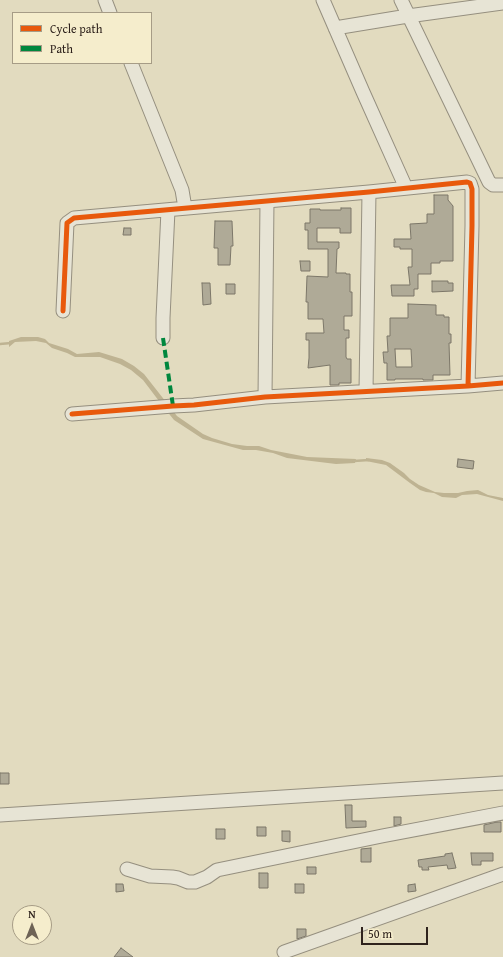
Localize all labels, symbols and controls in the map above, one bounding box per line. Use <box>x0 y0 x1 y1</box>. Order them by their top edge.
legend <box>12 12 152 64</box>
text: Cycle path <box>50 20 102 37</box>
text: Path <box>50 40 73 57</box>
north arrow <box>12 905 52 945</box>
text: N <box>28 906 36 922</box>
scale bar <box>363 919 430 945</box>
text: 50 m <box>368 925 392 942</box>

